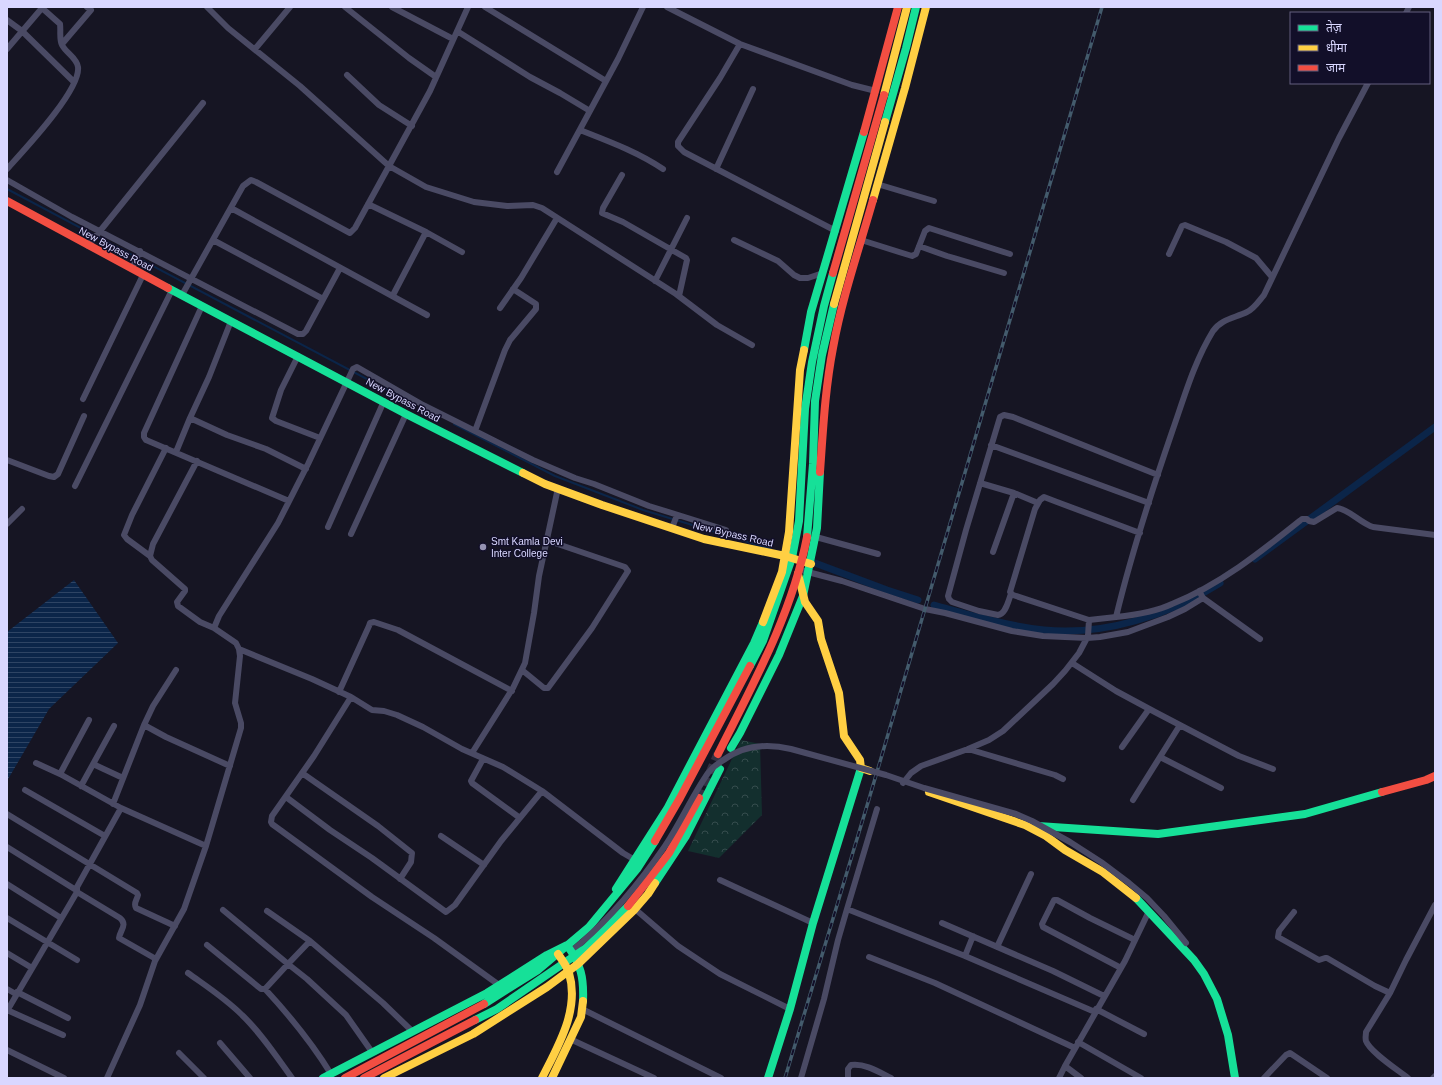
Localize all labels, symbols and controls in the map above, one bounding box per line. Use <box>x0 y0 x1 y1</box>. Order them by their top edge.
legend <box>1290 12 1430 84</box>
text: तेज़ <box>1326 20 1343 35</box>
text: धीमा <box>1326 40 1348 55</box>
text: जाम <box>1326 61 1346 75</box>
street label: New Bypass Road <box>77 225 155 273</box>
street label: New Bypass Road <box>364 376 442 424</box>
street label: New Bypass Road <box>692 519 774 549</box>
place label: Smt Kamla Devi Inter College <box>491 536 563 559</box>
marker: Smt Kamla Devi Inter College <box>478 542 488 552</box>

